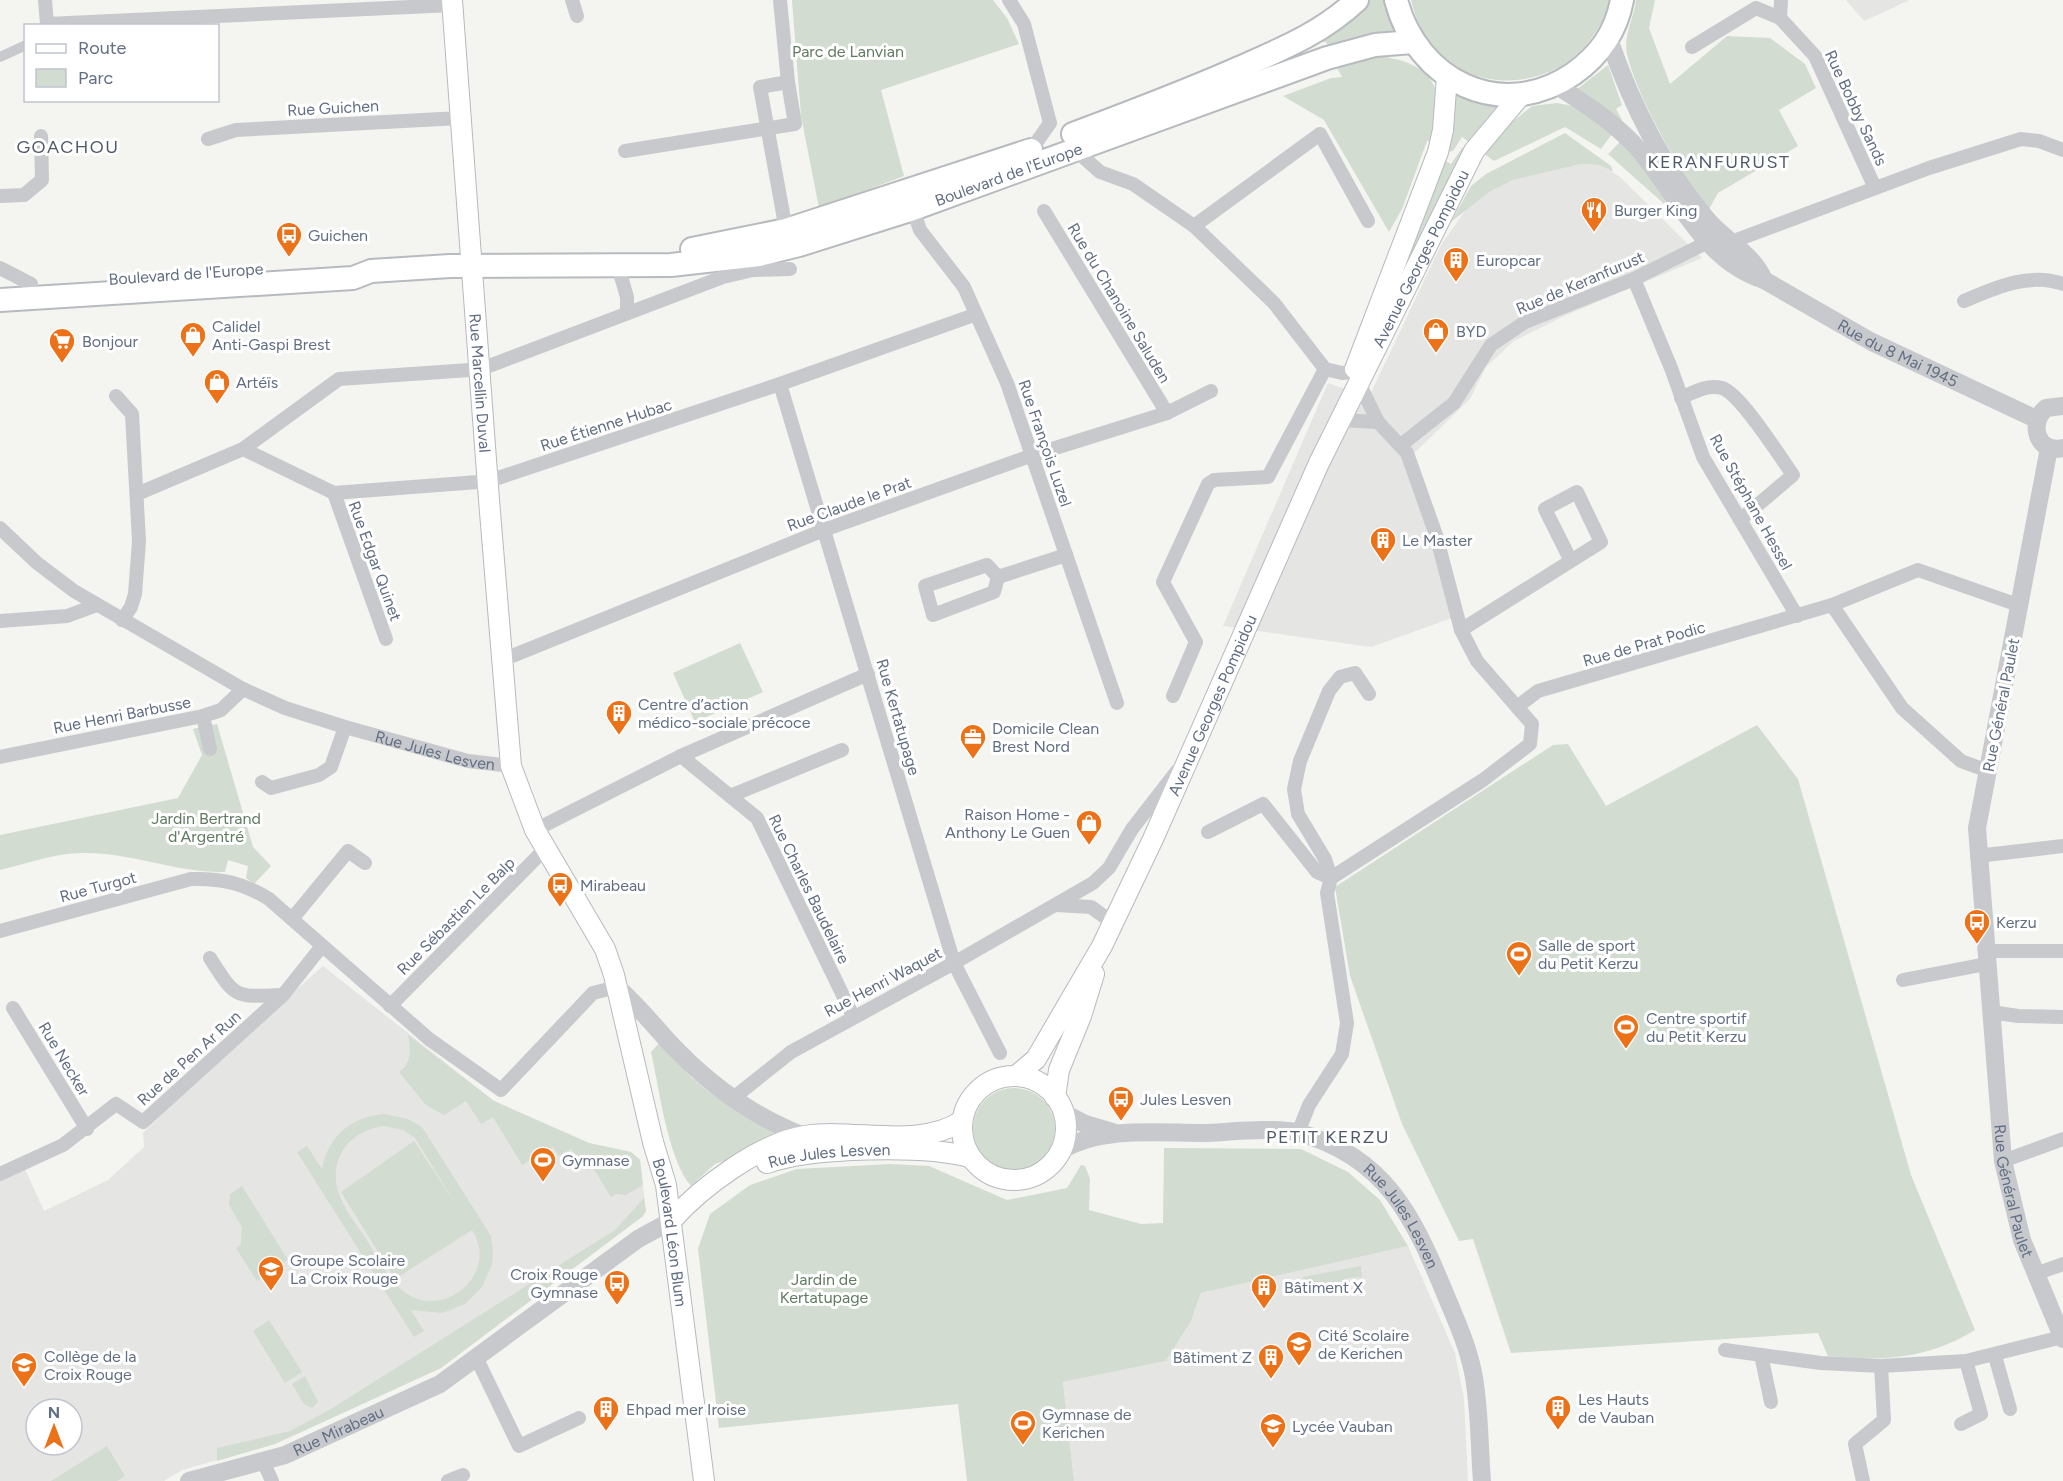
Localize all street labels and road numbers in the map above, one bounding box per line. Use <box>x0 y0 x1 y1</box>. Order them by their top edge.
street label: Rue Bobby Sands <box>1821 47 1891 169</box>
street label: Rue Guichen <box>287 96 379 120</box>
street label: Boulevard de l'Europe <box>932 139 1085 210</box>
street label: Avenue Georges Pompidou <box>1368 166 1473 351</box>
street label: Rue du Chanoine Saluden <box>1064 219 1174 387</box>
street label: Rue de Keranfurust <box>1513 247 1647 319</box>
street label: Boulevard de l'Europe <box>108 259 264 289</box>
street label: Rue Marcellin Duval <box>466 313 495 453</box>
street label: Rue du 8 Mai 1945 <box>1834 315 1961 391</box>
street label: Rue François Luzel <box>1014 377 1076 509</box>
street label: Rue Étienne Hubac <box>538 395 675 455</box>
street label: Rue Stéphane Hessel <box>1706 431 1796 573</box>
street label: Rue Claude le Prat <box>784 473 914 535</box>
street label: Rue Edgar Quinet <box>344 498 406 624</box>
street label: Avenue Georges Pompidou <box>1164 612 1260 799</box>
street label: Rue de Prat Podic <box>1581 617 1708 671</box>
street label: Rue Général Paulet <box>1979 637 2023 773</box>
street label: Rue Kertatupage <box>872 657 924 778</box>
street label: Rue Henri Barbusse <box>52 692 193 738</box>
street label: Rue Jules Lesven <box>373 726 496 774</box>
street label: Rue Charles Baudelaire <box>765 811 854 967</box>
street label: Rue Sébastien Le Balp <box>393 853 519 979</box>
street label: Rue Turgot <box>57 868 139 906</box>
street label: Rue Henri Waquet <box>821 943 945 1021</box>
street label: Rue de Pen Ar Run <box>133 1007 245 1109</box>
street label: Rue Necker <box>34 1018 94 1100</box>
street label: Rue Général Paulet <box>1991 1124 2038 1260</box>
street label: Rue Jules Lesven <box>766 1140 890 1172</box>
street label: Boulevard Léon Blum <box>649 1156 691 1308</box>
street label: Rue Jules Lesven <box>1360 1159 1443 1271</box>
street label: Rue Mirabeau <box>290 1402 387 1460</box>

